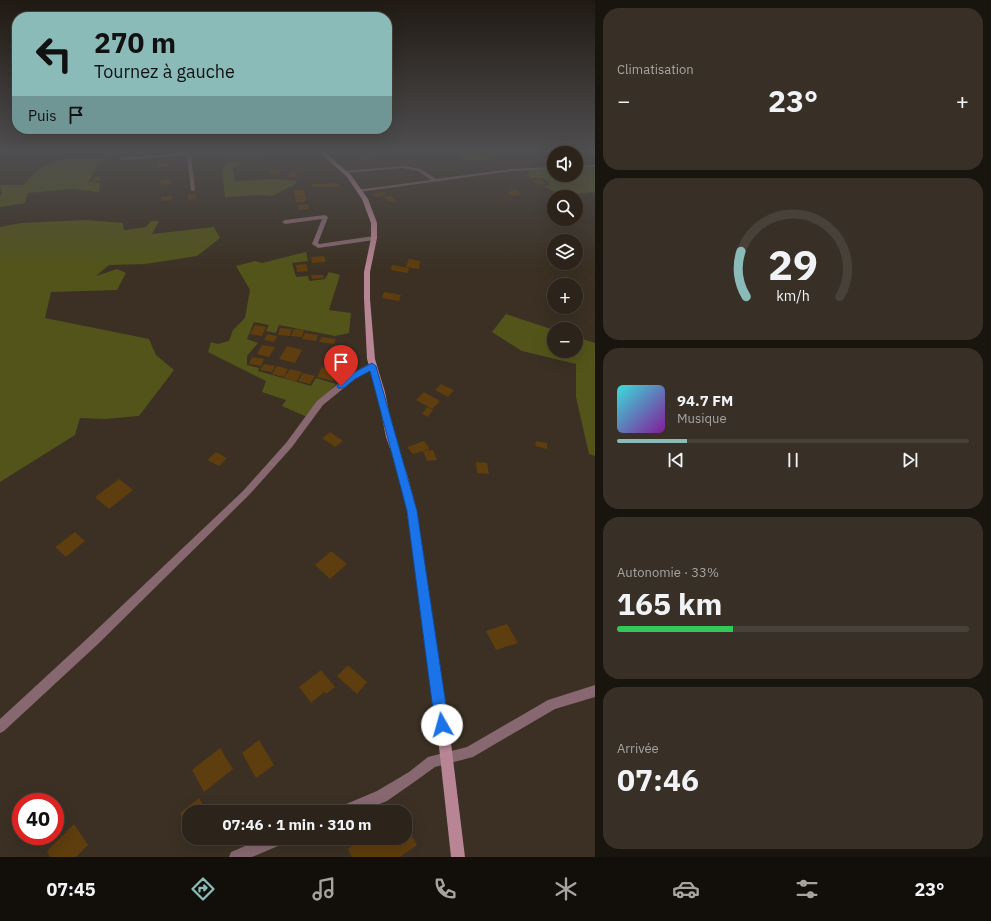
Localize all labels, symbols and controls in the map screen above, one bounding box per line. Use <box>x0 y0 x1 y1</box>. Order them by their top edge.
text: 270 m <box>94 24 176 61</box>
icon: left <box>28 28 80 80</box>
text: Tournez à gauche <box>94 60 235 83</box>
text: Climatisation <box>617 61 694 78</box>
text: 23° <box>768 81 818 120</box>
text: − <box>617 86 630 115</box>
text: + <box>956 86 969 115</box>
icon: arrive <box>65 104 87 126</box>
text: Puis <box>28 106 57 125</box>
map controls <box>547 146 583 358</box>
button: sound <box>547 146 583 182</box>
button: search <box>547 190 583 226</box>
button: layers <box>547 234 583 270</box>
text: 29 <box>768 236 818 290</box>
button: + <box>547 278 583 314</box>
text: km/h <box>776 285 810 304</box>
button: − <box>547 322 583 358</box>
pin <box>324 345 358 386</box>
icon: arrive <box>330 351 352 373</box>
text: 94.7 FM <box>677 391 733 410</box>
text: Musique <box>677 410 727 427</box>
icon: previous <box>665 449 687 471</box>
icon: pause <box>782 449 804 471</box>
icon: next <box>899 449 921 471</box>
text: Autonomie · 33% <box>617 564 719 581</box>
text: 165 km <box>617 584 722 623</box>
position arrow <box>421 704 463 746</box>
text: Arrivée <box>617 740 659 757</box>
text: 07:46 <box>617 760 699 799</box>
speed limit sign: 40 <box>12 793 64 845</box>
text: 07:46 · 1 min · 310 m <box>223 815 371 834</box>
icon: directions <box>189 875 217 903</box>
icon: music <box>310 875 338 903</box>
icon: phone <box>431 875 459 903</box>
icon: climate <box>552 875 580 903</box>
icon: car <box>672 875 700 903</box>
icon: filters <box>793 875 821 903</box>
text: 07:45 <box>46 878 96 901</box>
text: 23° <box>914 878 944 901</box>

